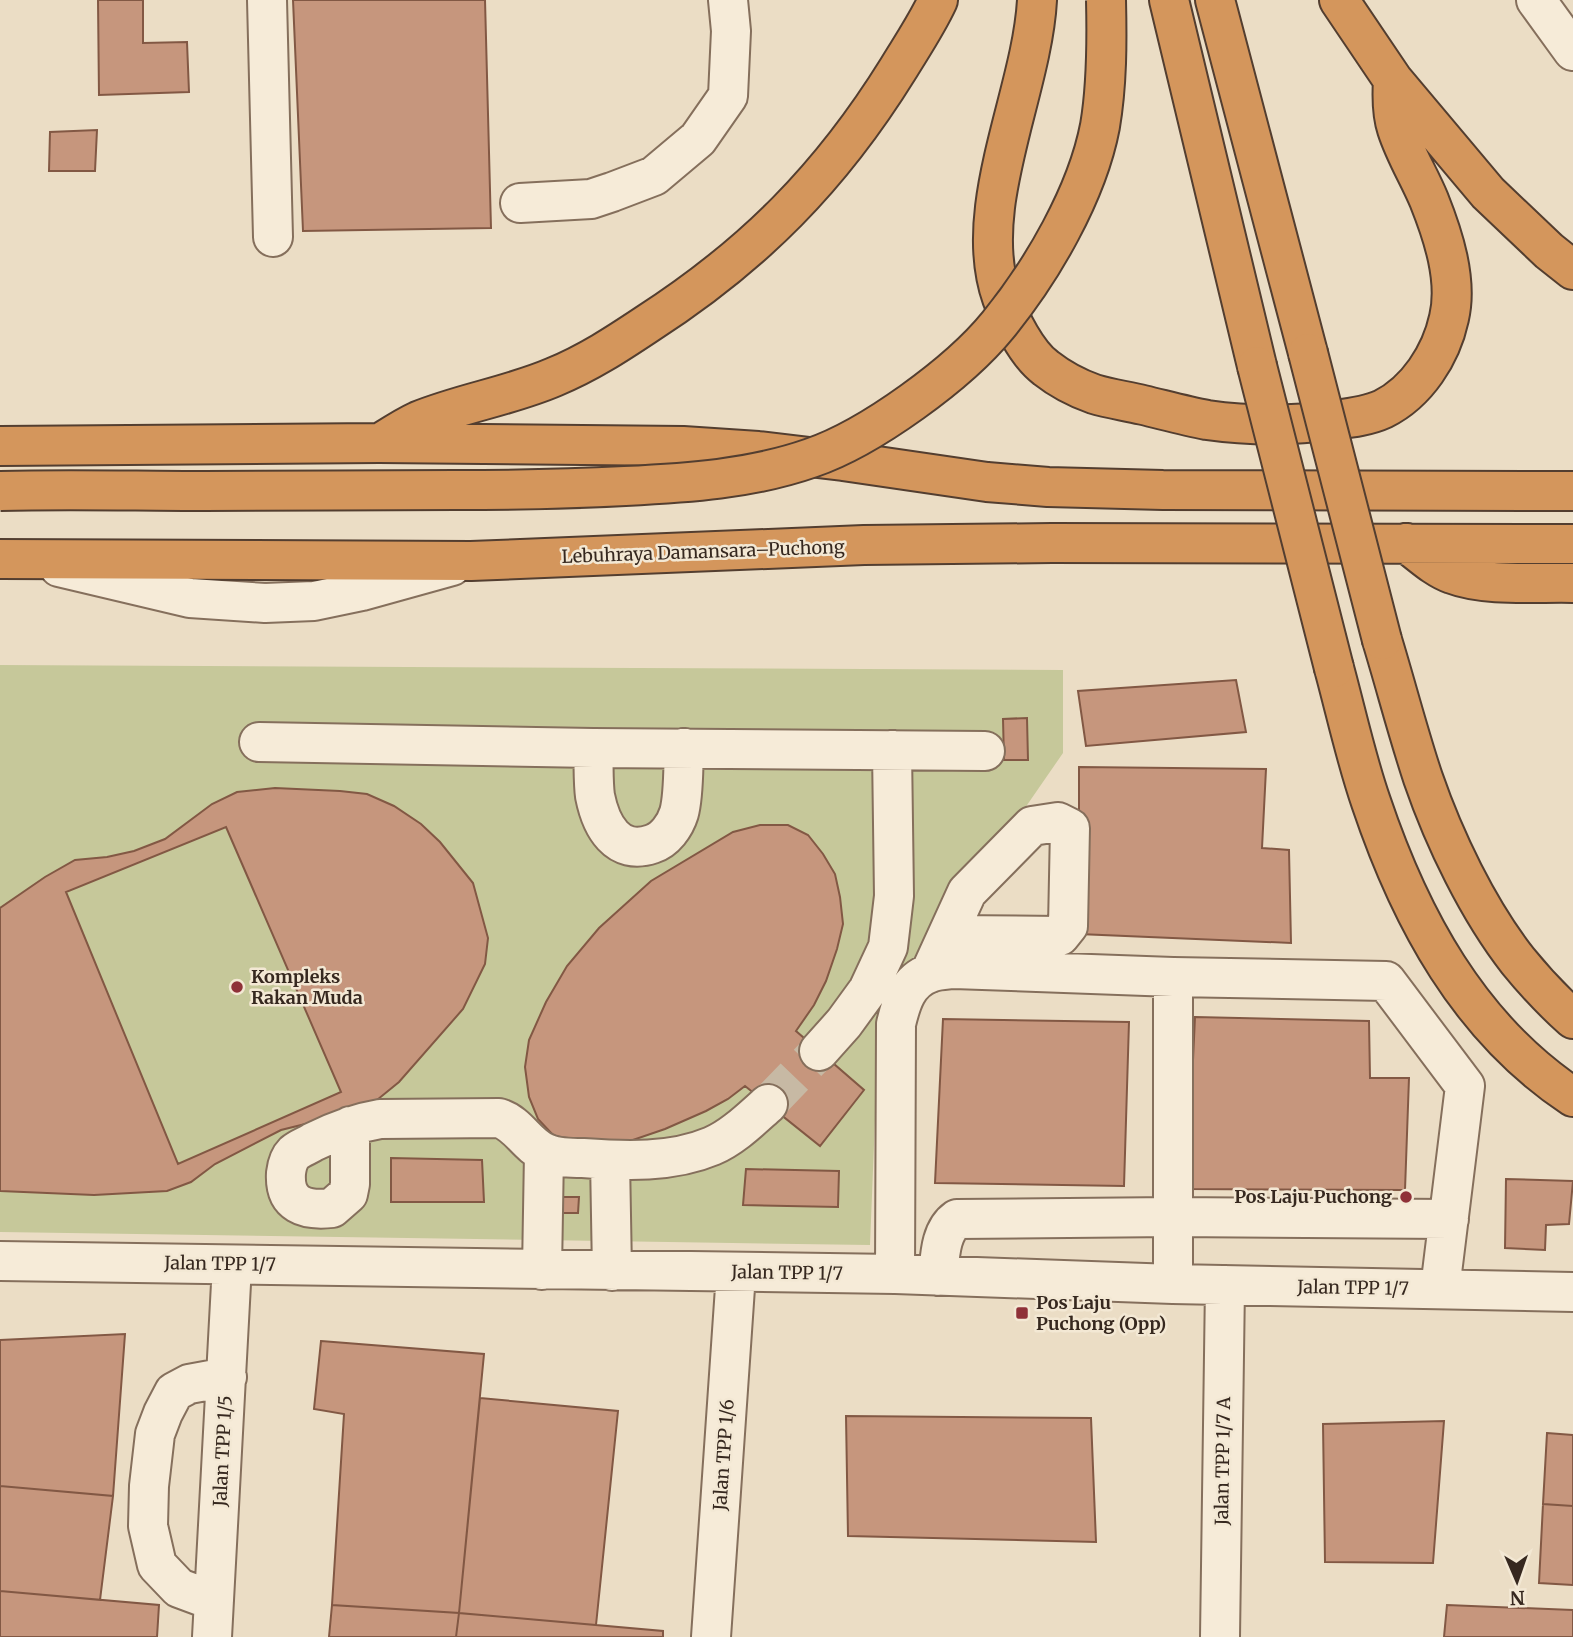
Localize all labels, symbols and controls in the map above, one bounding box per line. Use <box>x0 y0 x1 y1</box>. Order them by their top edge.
street label: Lebuhraya Damansara–Puchong <box>561 535 845 568</box>
place label: Kompleks Rakan Muda <box>251 965 363 1009</box>
marker: Kompleks Rakan Muda <box>229 979 245 995</box>
place label: Pos Laju Puchong <box>1234 1185 1392 1208</box>
marker: Pos Laju Puchong <box>1398 1189 1414 1205</box>
street label: Jalan TPP 1/7 <box>163 1251 276 1276</box>
street label: Jalan TPP 1/7 <box>730 1260 843 1285</box>
street label: Jalan TPP 1/7 <box>1296 1275 1409 1300</box>
place label: Pos Laju Puchong (Opp) <box>1036 1291 1166 1335</box>
marker: Pos Laju Puchong (Opp) <box>1014 1305 1030 1321</box>
street label: Jalan TPP 1/5 <box>208 1395 237 1508</box>
street label: Jalan TPP 1/7 A <box>1210 1396 1235 1527</box>
street label: Jalan TPP 1/6 <box>708 1398 739 1512</box>
north arrow <box>1482 1546 1552 1616</box>
text: N <box>1510 1586 1526 1610</box>

